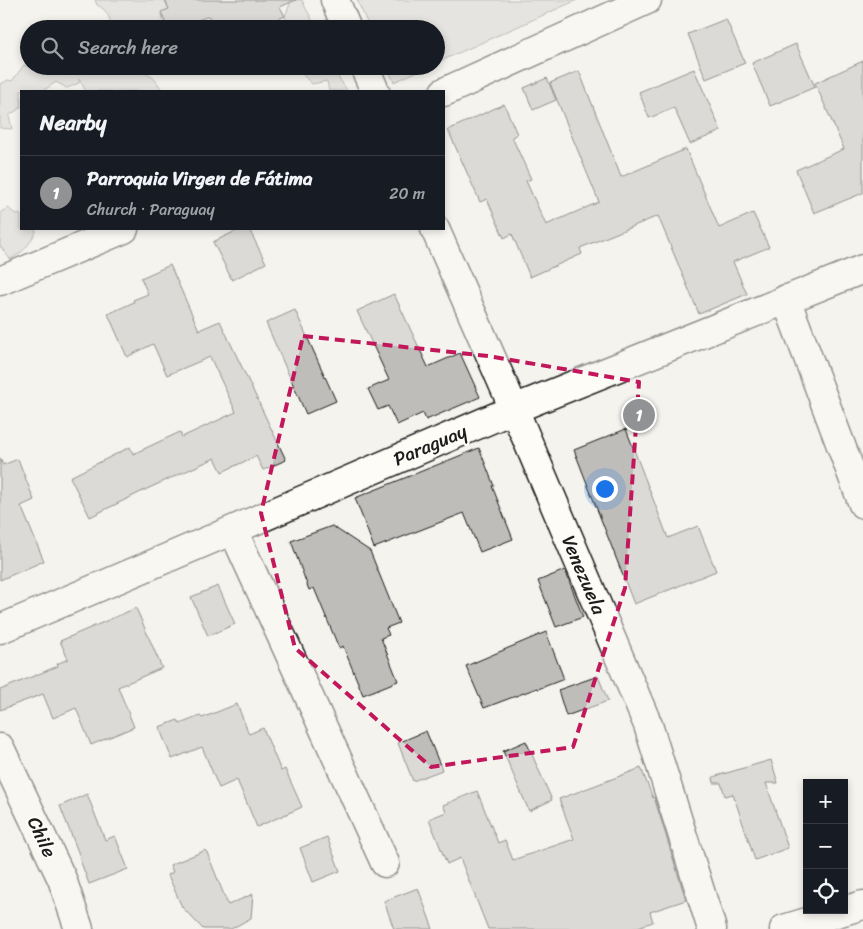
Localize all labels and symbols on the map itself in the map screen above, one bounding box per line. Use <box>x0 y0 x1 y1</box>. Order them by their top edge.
pin: 1 <box>623 396 655 434</box>
street label: Paraguay <box>388 415 472 475</box>
your location <box>592 476 618 502</box>
street label: Venezuela <box>553 530 616 620</box>
street label: Chile <box>18 811 66 863</box>

